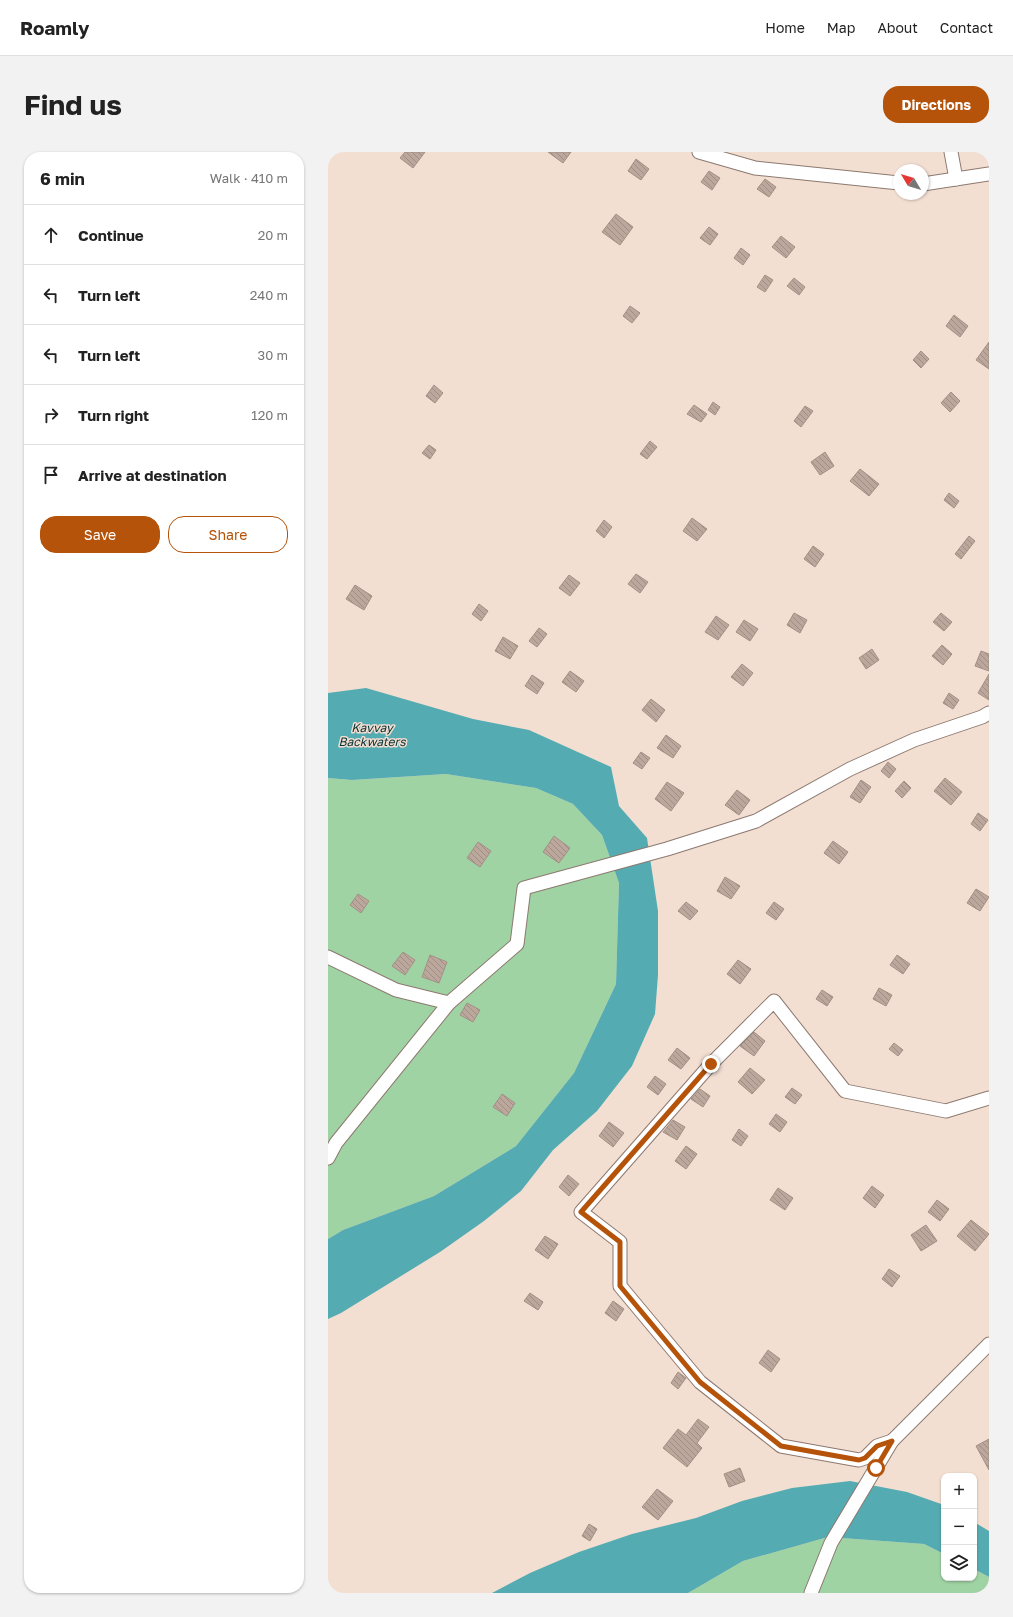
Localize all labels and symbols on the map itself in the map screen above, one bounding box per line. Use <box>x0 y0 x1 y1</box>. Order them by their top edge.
north arrow <box>893 164 929 200</box>
water label: Kavvay Backwaters <box>338 720 406 749</box>
route end <box>702 1055 720 1073</box>
route start <box>867 1459 885 1477</box>

